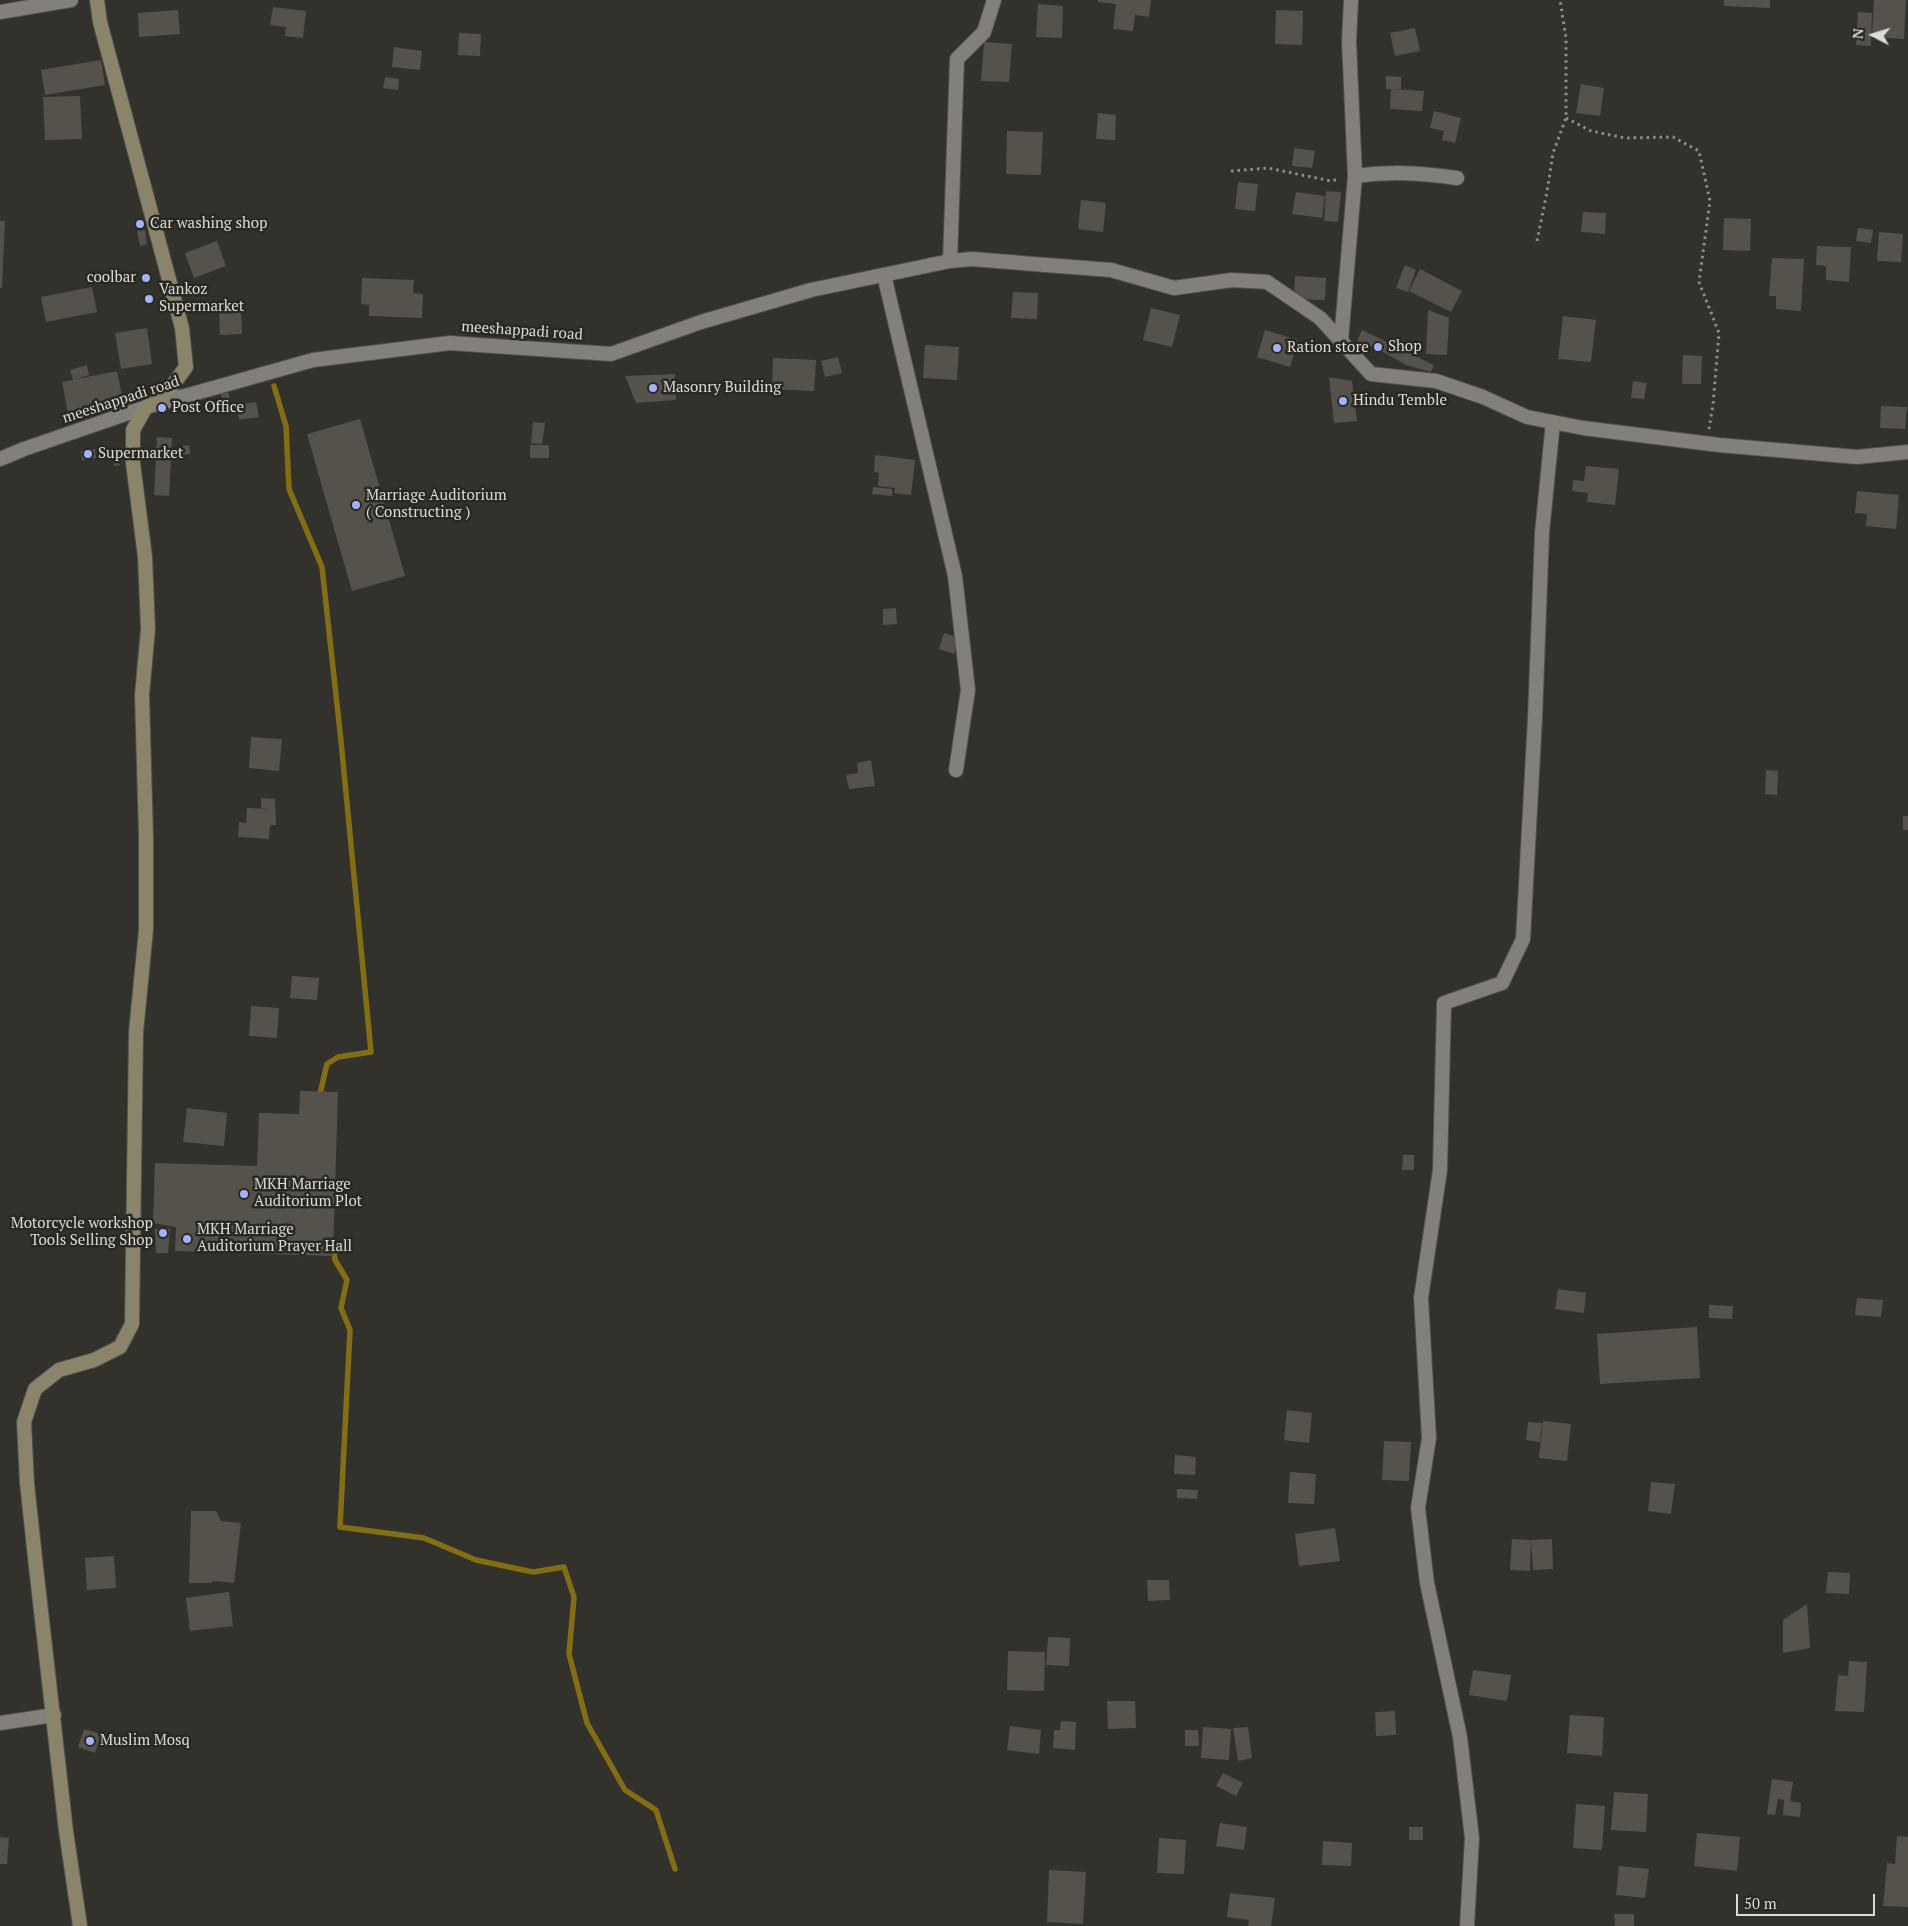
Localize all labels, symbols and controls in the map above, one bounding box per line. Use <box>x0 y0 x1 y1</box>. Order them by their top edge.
north arrow <box>1848 10 1898 60</box>
text: N <box>1848 28 1867 40</box>
place label: Car washing shop <box>150 215 267 233</box>
marker: Car washing shop <box>134 218 146 230</box>
place label: coolbar <box>87 269 136 287</box>
marker: coolbar <box>140 272 152 284</box>
place label: Vankoz Supermarket <box>159 281 244 316</box>
marker: Vankoz Supermarket <box>143 293 155 305</box>
street label: meeshappadi road <box>461 318 583 344</box>
place label: Shop <box>1388 338 1422 356</box>
place label: Ration store <box>1287 339 1369 357</box>
marker: Shop <box>1372 341 1384 353</box>
marker: Ration store <box>1271 342 1283 354</box>
street label: meeshappadi road <box>60 373 182 427</box>
place label: Masonry Building <box>663 379 781 397</box>
marker: Masonry Building <box>647 382 659 394</box>
place label: Hindu Temble <box>1353 392 1447 410</box>
marker: Hindu Temble <box>1337 395 1349 407</box>
place label: Post Office <box>172 399 244 417</box>
marker: Post Office <box>156 402 168 414</box>
place label: Supermarket <box>98 445 183 463</box>
marker: Supermarket <box>82 448 94 460</box>
place label: Marriage Auditorium ( Constructing ) <box>366 487 507 522</box>
marker: Marriage Auditorium ( Constructing ) <box>350 499 362 511</box>
place label: MKH Marriage Auditorium Plot <box>254 1176 362 1211</box>
marker: MKH Marriage Auditorium Plot <box>238 1188 250 1200</box>
place label: Motorcycle workshop Tools Selling Shop <box>11 1215 153 1250</box>
place label: MKH Marriage Auditorium Prayer Hall <box>197 1221 352 1256</box>
marker: Motorcycle workshop Tools Selling Shop <box>157 1227 169 1239</box>
marker: MKH Marriage Auditorium Prayer Hall <box>181 1233 193 1245</box>
place label: Muslim Mosq <box>100 1732 190 1750</box>
marker: Muslim Mosq <box>84 1735 96 1747</box>
scale bar <box>1738 1884 1877 1916</box>
text: 50 m <box>1744 1893 1777 1913</box>

